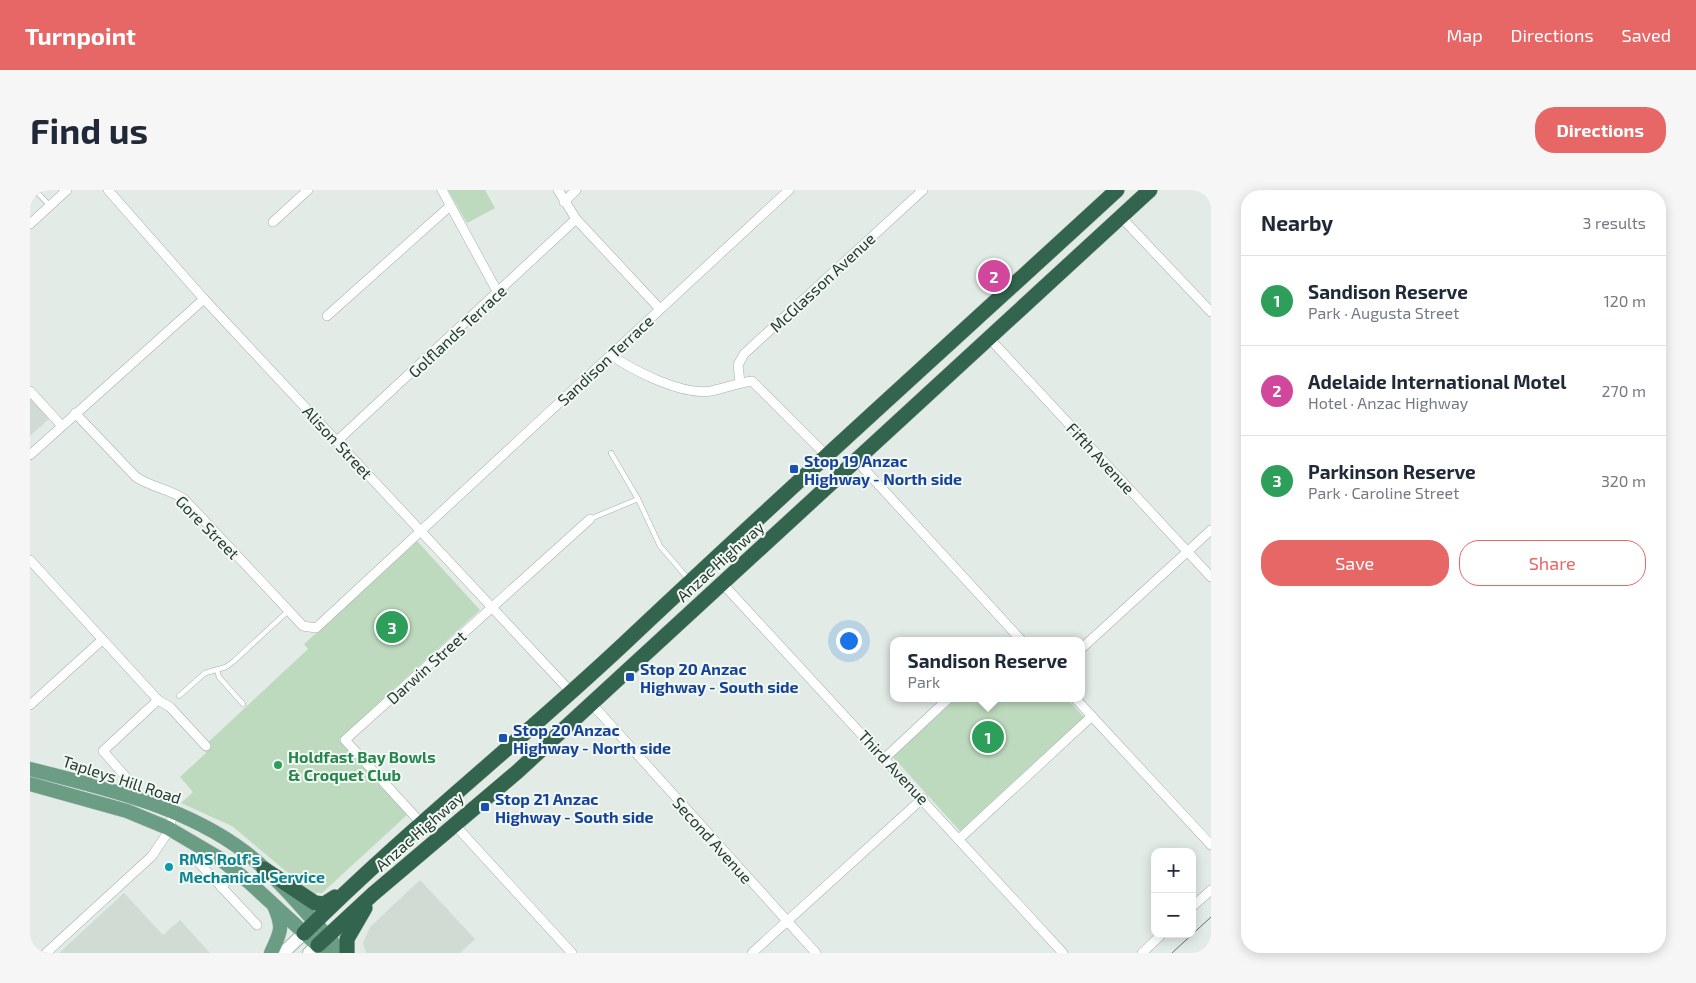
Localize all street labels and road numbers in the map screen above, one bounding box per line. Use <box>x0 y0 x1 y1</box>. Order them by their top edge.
street label: McGlasson Avenue <box>765 228 879 336</box>
street label: Golflands Terrace <box>404 281 510 381</box>
street label: Sandison Terrace <box>553 311 657 409</box>
street label: Alison Street <box>299 401 377 483</box>
street label: Fifth Avenue <box>1063 418 1139 498</box>
street label: Gore Street <box>172 491 244 563</box>
street label: Anzac Highway <box>672 516 768 605</box>
street label: Darwin Street <box>382 626 470 708</box>
street label: Third Avenue <box>855 726 933 808</box>
street label: Tapleys Hill Road <box>60 751 184 807</box>
street label: Anzac Highway <box>371 787 467 875</box>
street label: Second Avenue <box>669 793 757 887</box>

